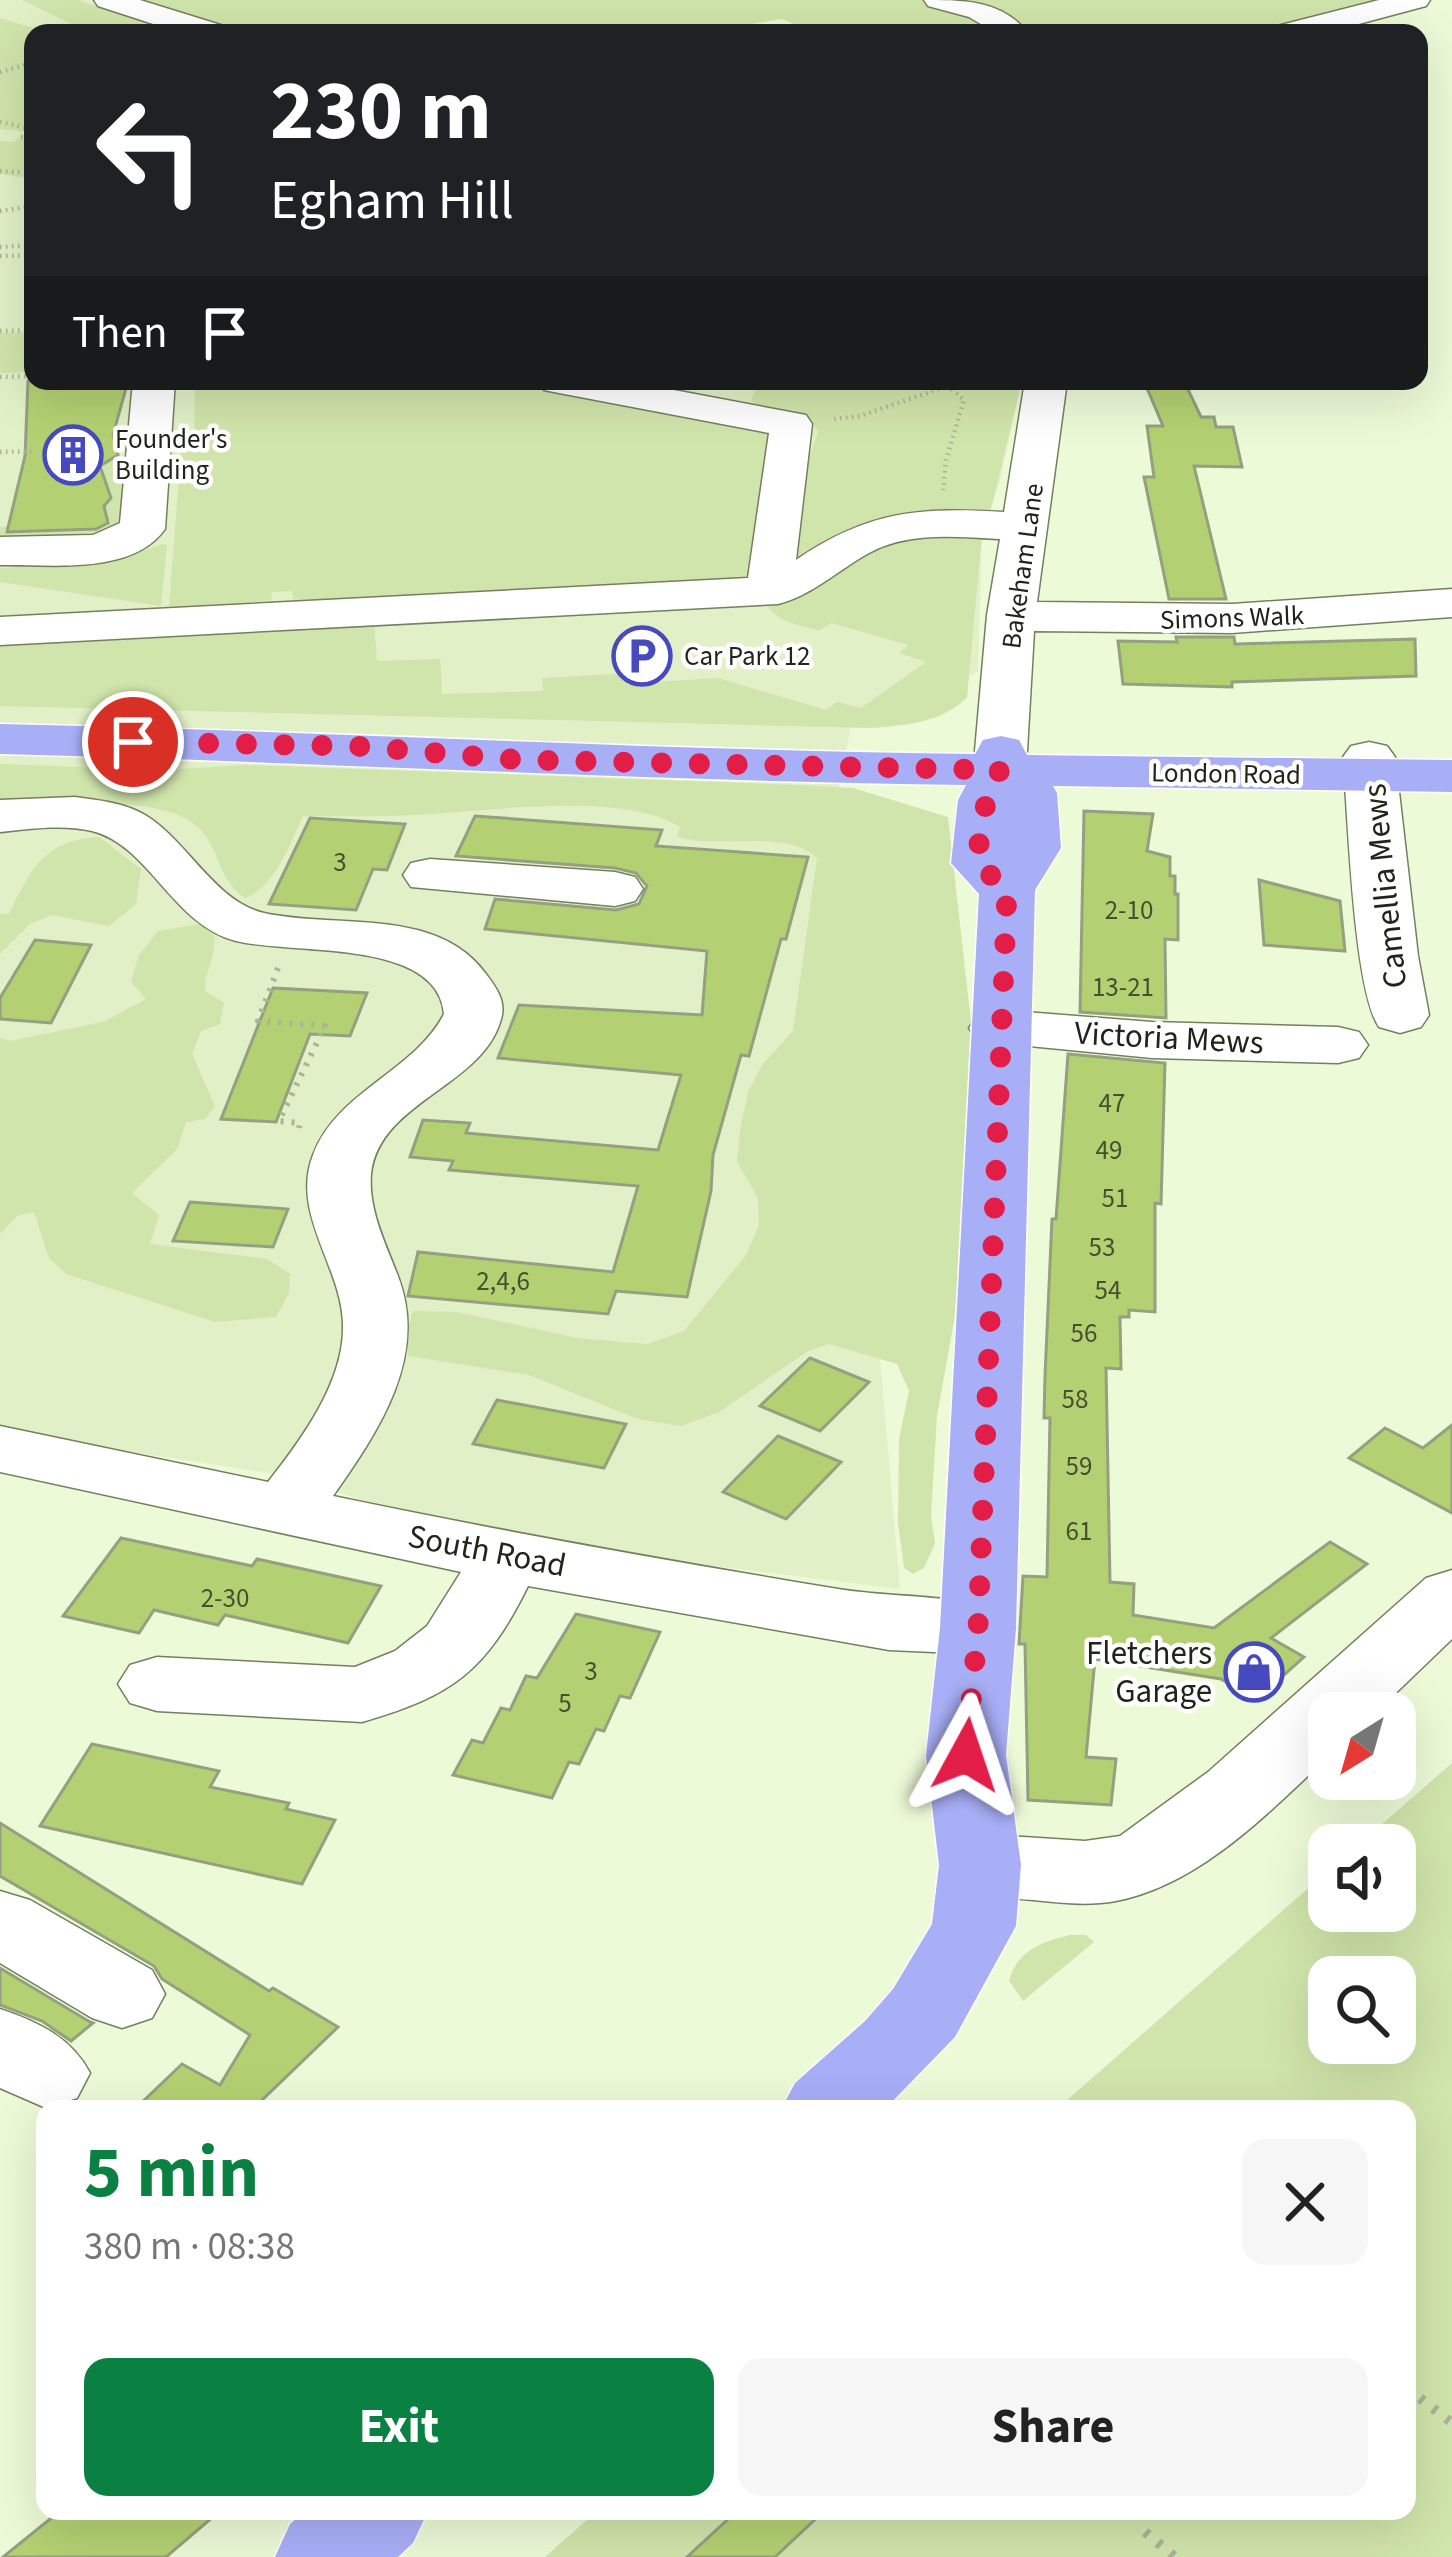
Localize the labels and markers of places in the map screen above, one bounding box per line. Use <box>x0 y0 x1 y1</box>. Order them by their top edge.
place label: Founder's Building <box>115 420 227 490</box>
building icon: Founder's Building <box>42 424 104 486</box>
parking icon: Car Park 12 <box>611 625 673 687</box>
place label: Car Park 12 <box>684 637 811 676</box>
pin <box>82 691 184 793</box>
place label: Fletchers Garage <box>1086 1630 1212 1715</box>
shop icon: Fletchers Garage <box>1223 1641 1285 1703</box>

